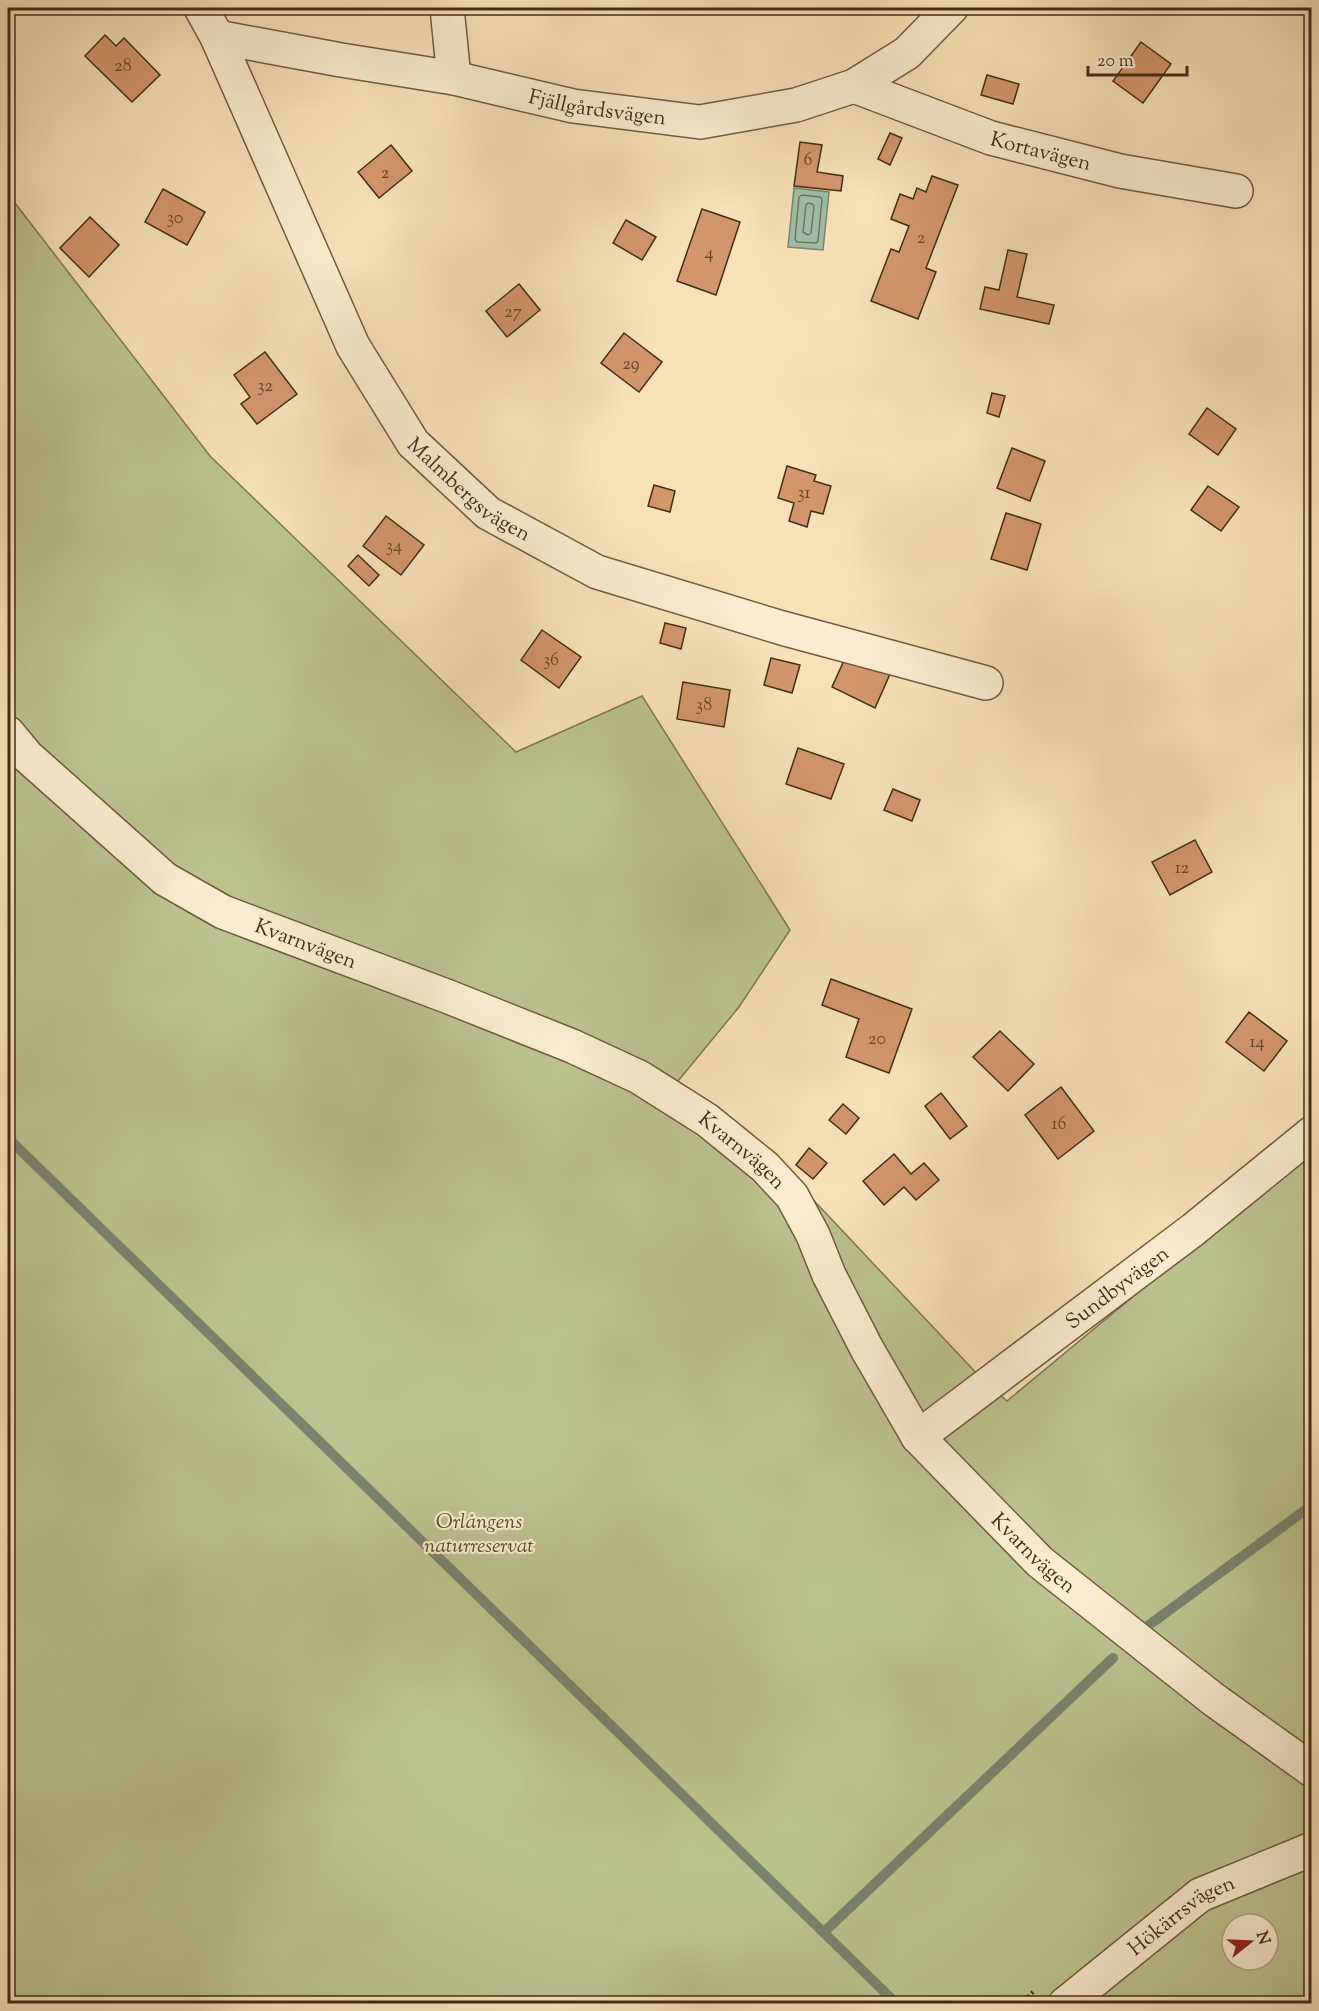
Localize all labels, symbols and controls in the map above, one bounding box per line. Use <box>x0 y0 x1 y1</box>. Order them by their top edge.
scale bar <box>1088 39 1187 77</box>
text: 20 m <box>1097 49 1134 75</box>
house number: 28 <box>114 54 132 80</box>
street label: Fjällgårdsvägen <box>525 83 668 135</box>
street label: Kortavägen <box>987 125 1094 180</box>
house number: 6 <box>804 148 813 174</box>
house number: 2 <box>381 161 390 187</box>
house number: 30 <box>167 206 183 232</box>
house number: 2 <box>917 226 926 252</box>
house number: 4 <box>704 241 714 267</box>
house number: 27 <box>504 300 522 326</box>
house number: 29 <box>622 352 640 378</box>
house number: 32 <box>257 374 273 400</box>
street label: Malmbergsvägen <box>399 431 535 550</box>
house number: 31 <box>797 481 811 507</box>
house number: 34 <box>386 534 402 560</box>
house number: 36 <box>543 648 559 674</box>
house number: 38 <box>696 693 712 719</box>
house number: 12 <box>1175 856 1190 882</box>
street label: Kvarnvägen <box>250 912 361 978</box>
house number: 20 <box>868 1027 886 1053</box>
house number: 14 <box>1249 1030 1265 1056</box>
street label: Kvarnvägen <box>691 1105 792 1197</box>
house number: 16 <box>1051 1112 1067 1138</box>
street label: Sundbyvägen <box>1060 1240 1176 1338</box>
street label: Kvarnvägen <box>983 1507 1082 1602</box>
park label: Orlångens naturreservat <box>424 1508 534 1562</box>
street label: Hökärrsvägen <box>1122 1869 1240 1964</box>
north arrow <box>1220 1912 1280 1972</box>
text: N <box>1249 1929 1275 1948</box>

